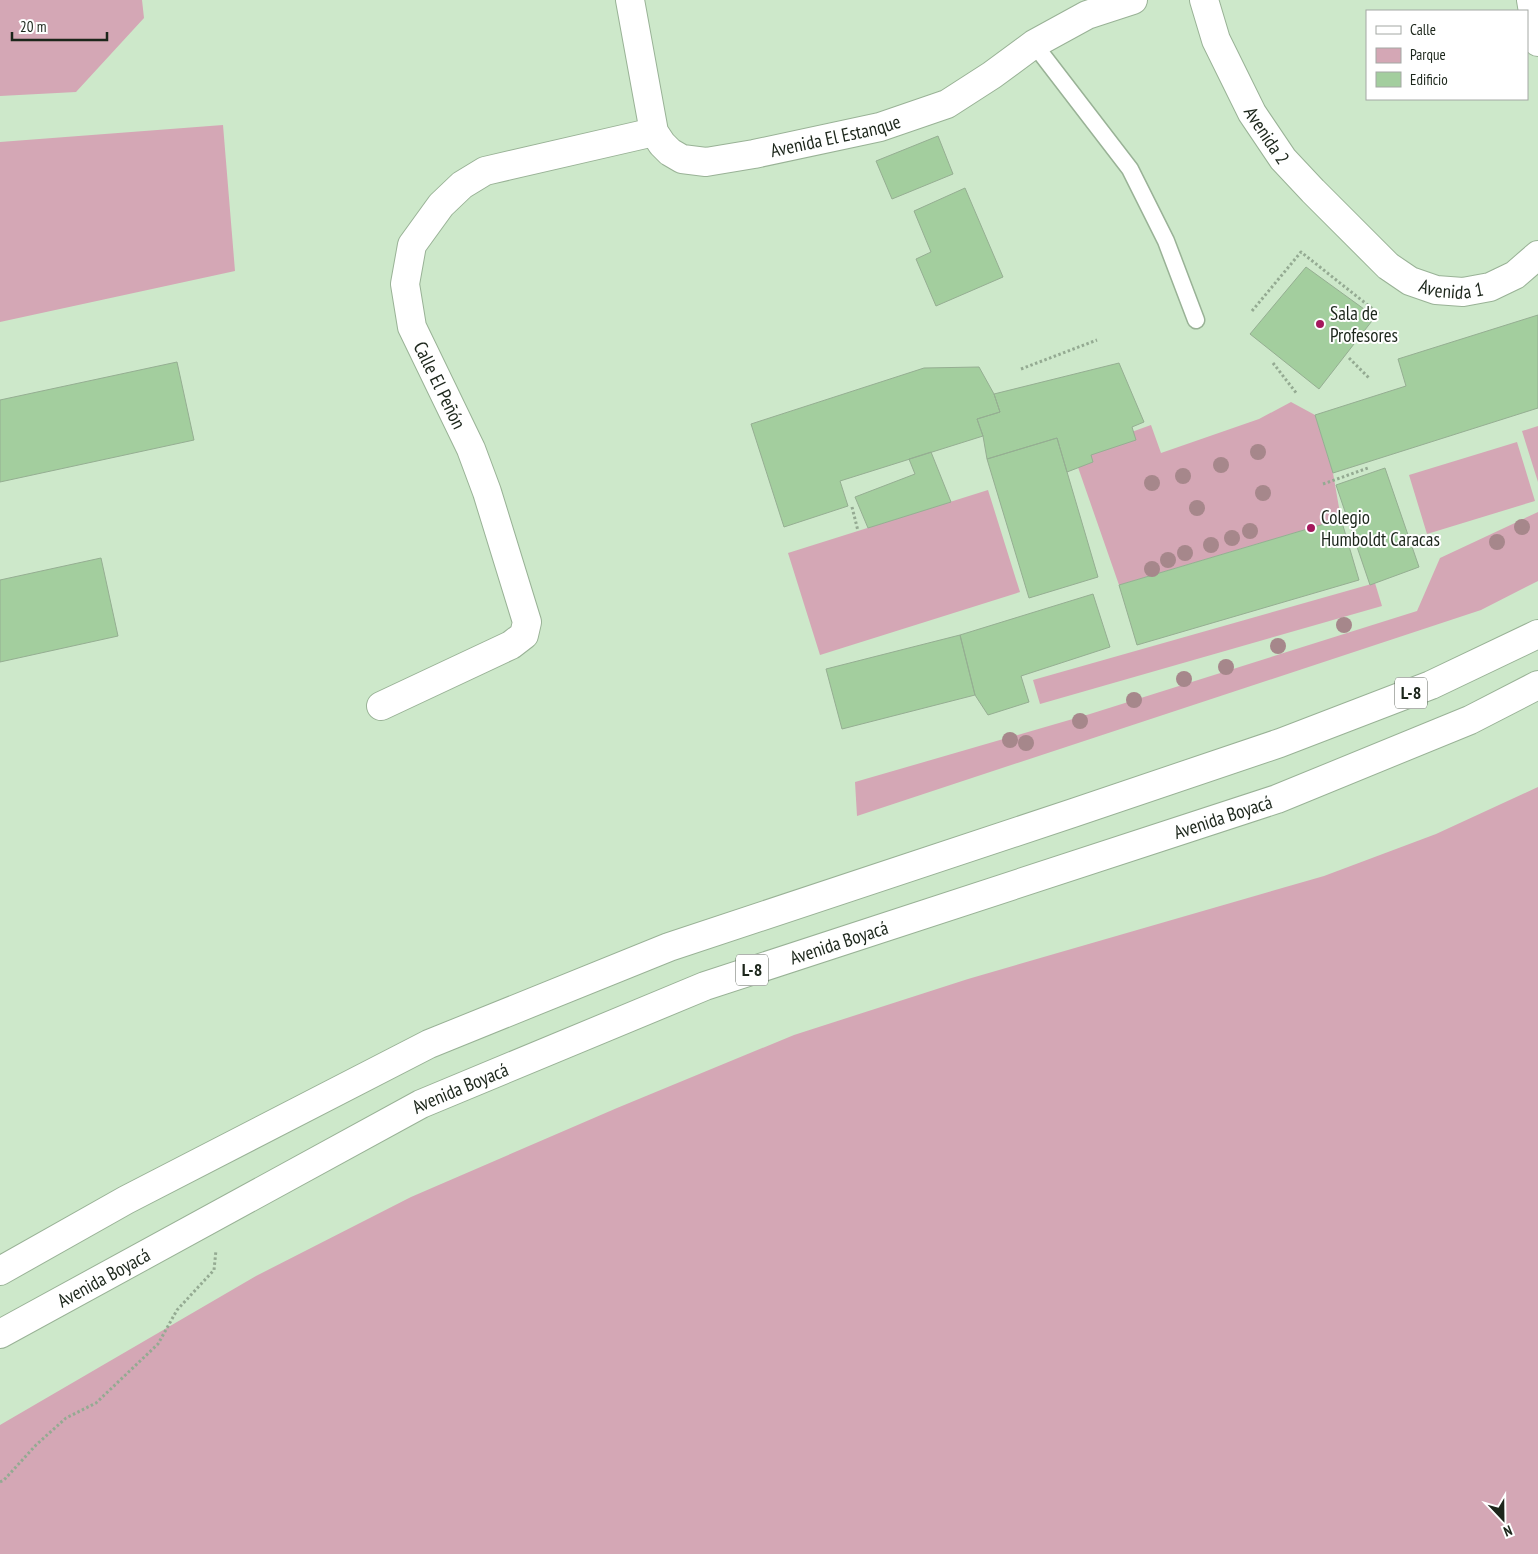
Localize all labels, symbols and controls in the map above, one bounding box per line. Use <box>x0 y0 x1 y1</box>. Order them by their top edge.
scale bar <box>12 10 108 42</box>
legend <box>1366 10 1528 100</box>
text: 20 m <box>20 17 46 36</box>
text: Calle <box>1410 20 1436 39</box>
text: Parque <box>1410 45 1446 64</box>
text: Edificio <box>1410 70 1448 89</box>
street label: Avenida 2 <box>1239 103 1295 169</box>
street label: Avenida El Estanque <box>768 109 904 162</box>
street label: Avenida 1 <box>1416 273 1485 304</box>
place label: Sala de Profesores <box>1330 301 1398 347</box>
marker: Sala de Profesores <box>1314 318 1326 330</box>
street label: Calle El Peñón <box>409 337 471 433</box>
place label: Colegio Humboldt Caracas <box>1321 505 1440 551</box>
marker: Colegio Humboldt Caracas <box>1305 522 1317 534</box>
road number: L-8 <box>1395 678 1427 708</box>
street label: Avenida Boyacá <box>1171 789 1275 844</box>
street label: Avenida Boyacá <box>787 915 891 970</box>
road number: L-8 <box>736 954 768 986</box>
street label: Avenida Boyacá <box>408 1057 512 1119</box>
street label: Avenida Boyacá <box>53 1242 154 1312</box>
north arrow <box>1478 1494 1528 1544</box>
text: N <box>1501 1521 1515 1541</box>

